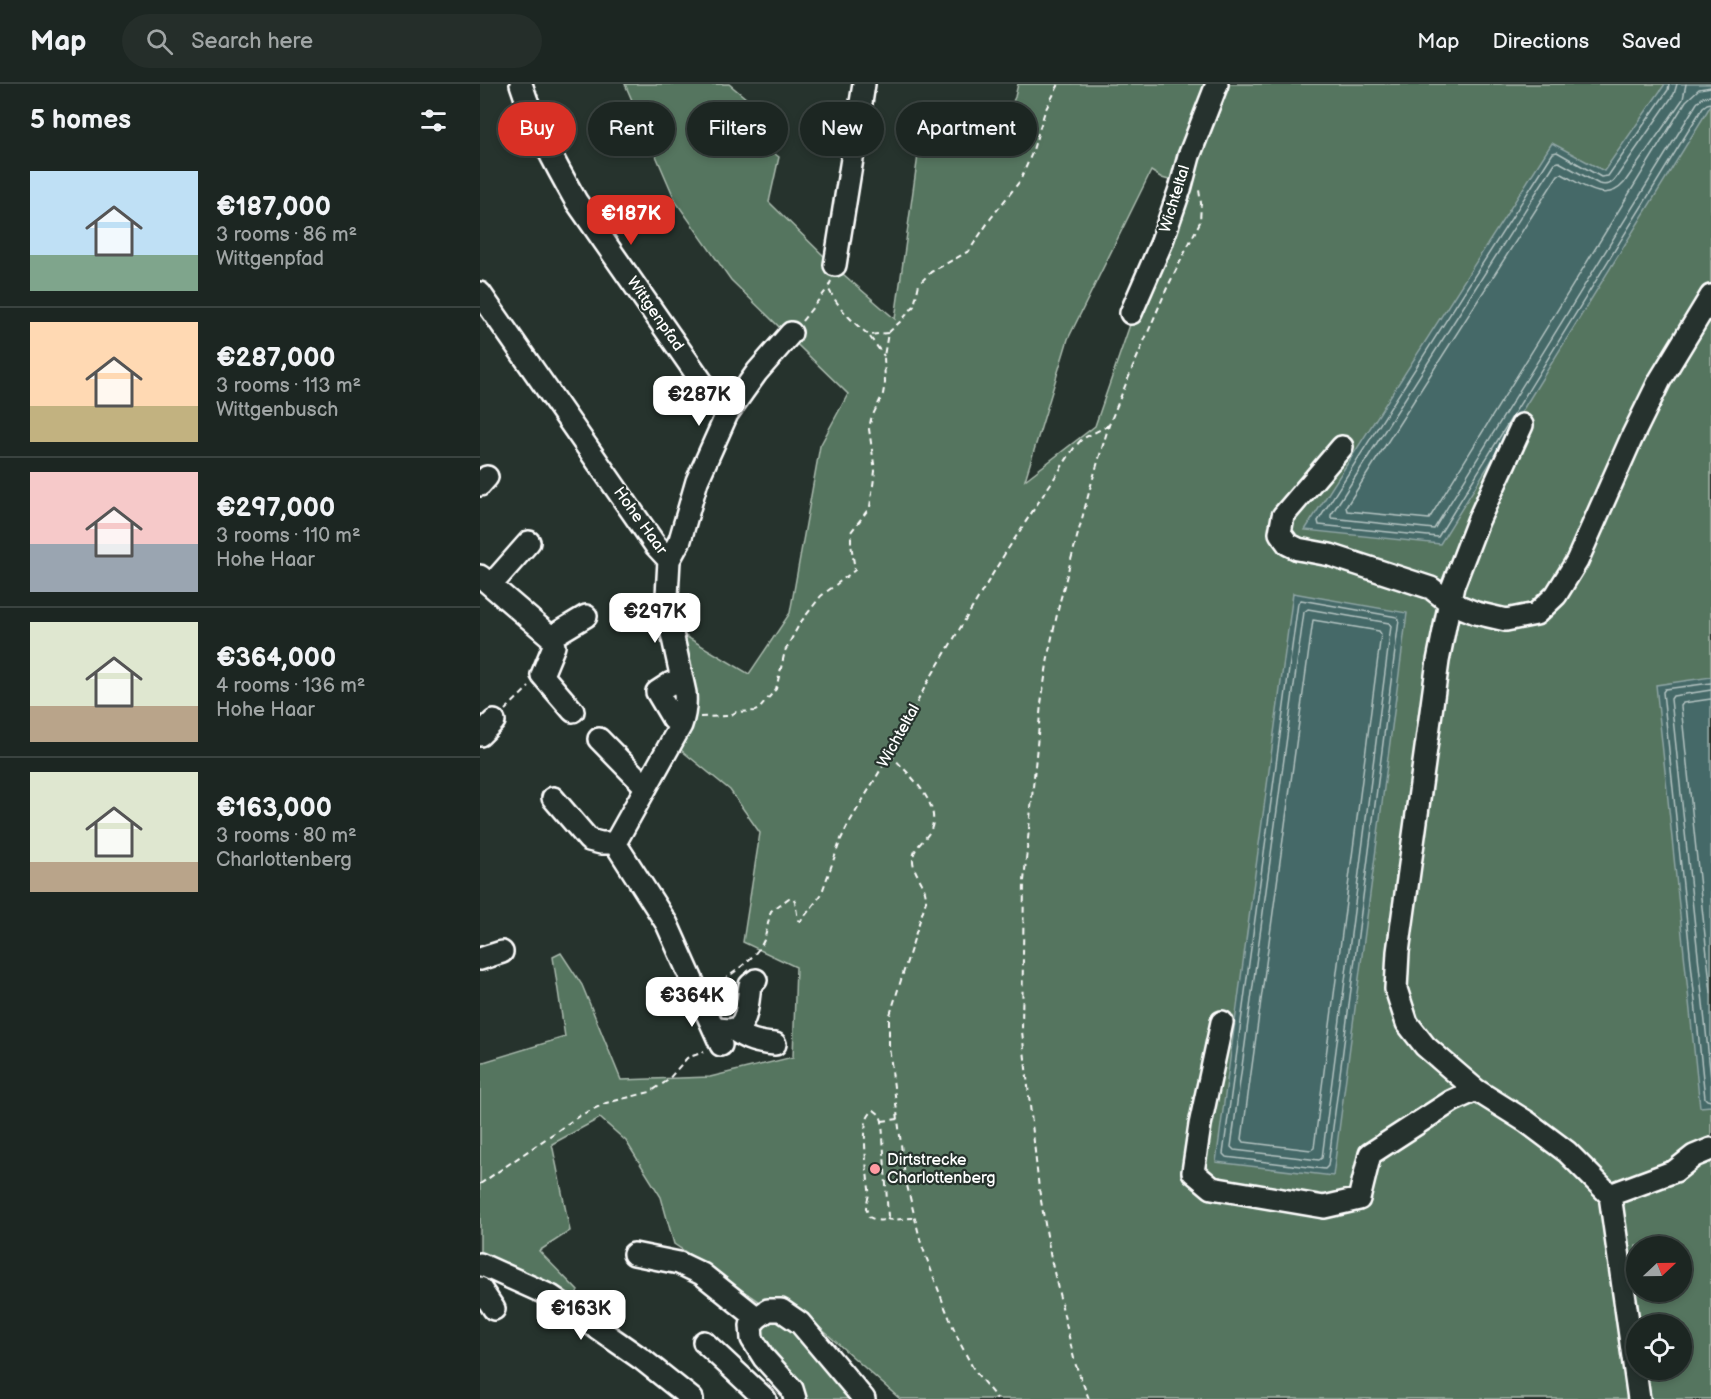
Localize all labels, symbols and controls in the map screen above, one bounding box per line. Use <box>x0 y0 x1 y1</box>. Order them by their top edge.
search box <box>122 14 542 68</box>
text: Map <box>30 25 86 58</box>
icon: search <box>143 25 176 58</box>
text: Search here <box>191 28 313 55</box>
text: Map <box>1417 29 1460 54</box>
text: Directions <box>1493 29 1589 54</box>
text: Saved <box>1622 29 1681 54</box>
chip: Buy <box>498 102 576 156</box>
chip: Rent <box>588 102 675 156</box>
chip: Filters <box>687 102 788 156</box>
chip: New <box>800 102 884 156</box>
chip: Apartment <box>896 102 1037 156</box>
icon: filters <box>417 104 450 137</box>
text: 5 homes <box>30 105 131 136</box>
street label: Wichteltal <box>1156 163 1194 235</box>
text: €187,000 <box>216 192 331 223</box>
icon: home <box>78 195 150 267</box>
pin: €187K <box>589 195 673 246</box>
text: €187K <box>601 202 661 226</box>
text: 3 rooms · 86 m² <box>216 223 357 247</box>
text: Wittgenpfad <box>216 247 324 271</box>
street label: Wittgenpfad <box>622 273 688 355</box>
text: €287,000 <box>216 343 336 374</box>
icon: home <box>78 346 150 418</box>
text: 3 rooms · 113 m² <box>216 374 361 398</box>
pin: €287K <box>657 376 741 427</box>
text: €287K <box>667 383 731 407</box>
text: Wittgenbusch <box>216 398 338 422</box>
street label: Hohe Haar <box>609 483 671 559</box>
text: €297,000 <box>216 493 335 524</box>
icon: home <box>78 496 150 568</box>
text: 3 rooms · 110 m² <box>216 524 361 548</box>
text: Hohe Haar <box>216 548 315 572</box>
pin: €297K <box>613 593 697 644</box>
text: €297K <box>623 600 687 624</box>
text: €364,000 <box>216 643 336 674</box>
icon: home <box>78 646 150 718</box>
text: 4 rooms · 136 m² <box>216 674 365 698</box>
text: Hohe Haar <box>216 698 315 722</box>
street label: Wichteltal <box>874 701 924 771</box>
text: €163,000 <box>216 793 332 824</box>
icon: home <box>78 796 150 868</box>
text: 3 rooms · 80 m² <box>216 824 357 848</box>
text: Charlottenberg <box>216 848 352 872</box>
pin: €364K <box>650 977 734 1028</box>
text: €364K <box>660 984 724 1008</box>
place label: Dirtstrecke Charlottenberg <box>887 1151 996 1188</box>
marker: Dirtstrecke Charlottenberg <box>868 1162 882 1176</box>
north arrow <box>1626 1236 1692 1302</box>
map controls <box>1626 1236 1692 1380</box>
pin: €163K <box>539 1290 623 1341</box>
text: €163K <box>551 1297 611 1321</box>
button: locate <box>1626 1314 1692 1380</box>

